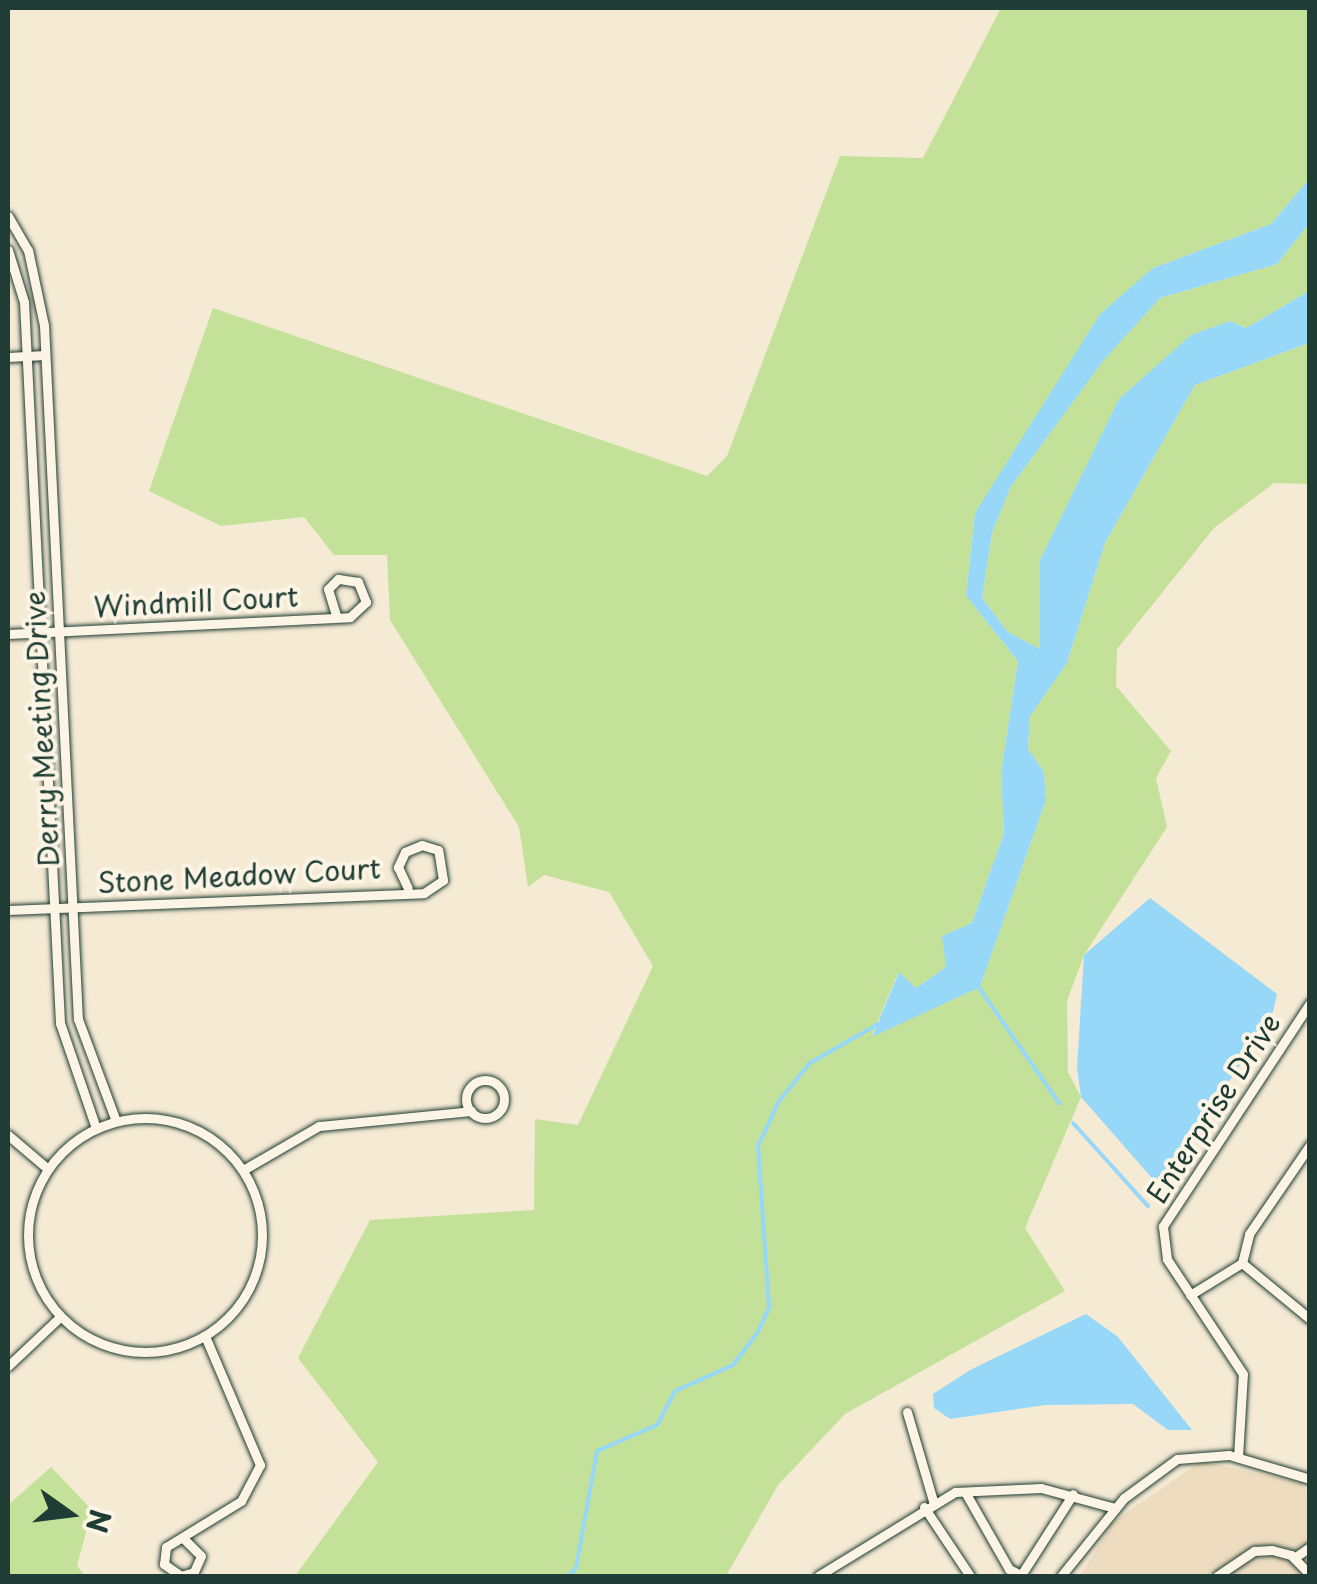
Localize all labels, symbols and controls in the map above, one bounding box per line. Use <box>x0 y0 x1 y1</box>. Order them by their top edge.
street label: Windmill Court <box>92 579 300 623</box>
street label: Derry Meeting Drive <box>17 590 65 868</box>
street label: Stone Meadow Court <box>97 851 381 899</box>
street label: Enterprise Drive <box>1139 1007 1287 1209</box>
north arrow <box>20 1464 120 1564</box>
text: N <box>76 1505 123 1537</box>

